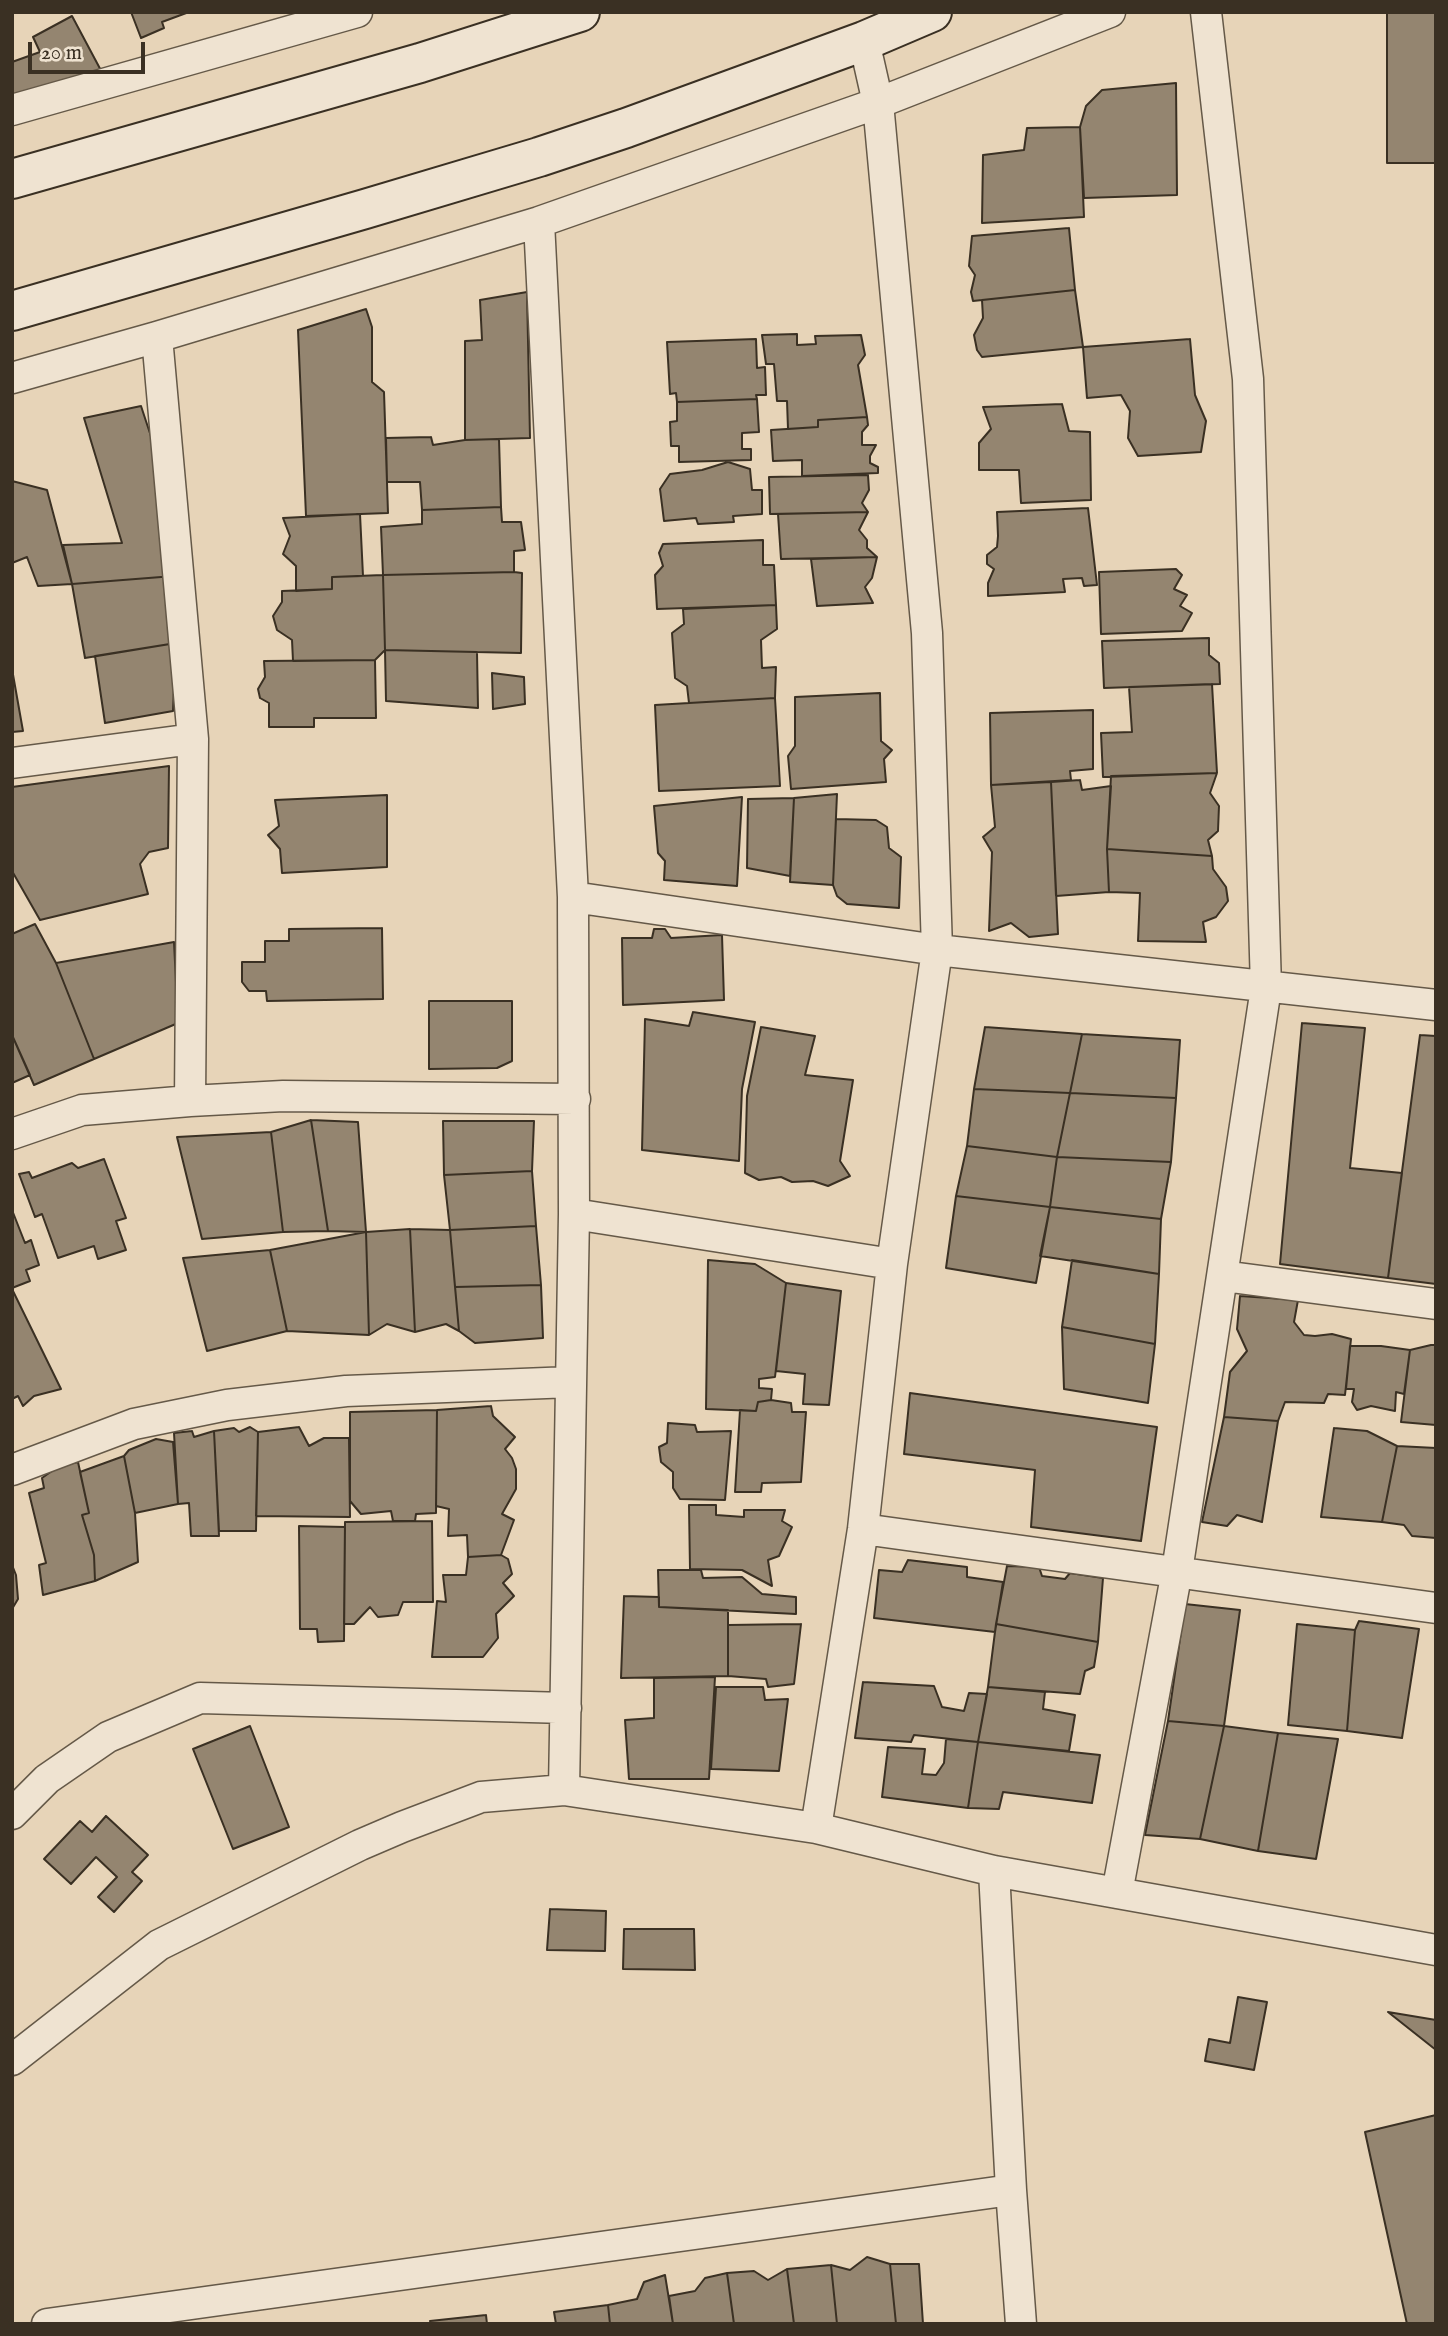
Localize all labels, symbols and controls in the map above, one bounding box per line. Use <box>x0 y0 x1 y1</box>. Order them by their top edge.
scale bar <box>32 28 149 72</box>
text: 20 m <box>41 40 82 67</box>

